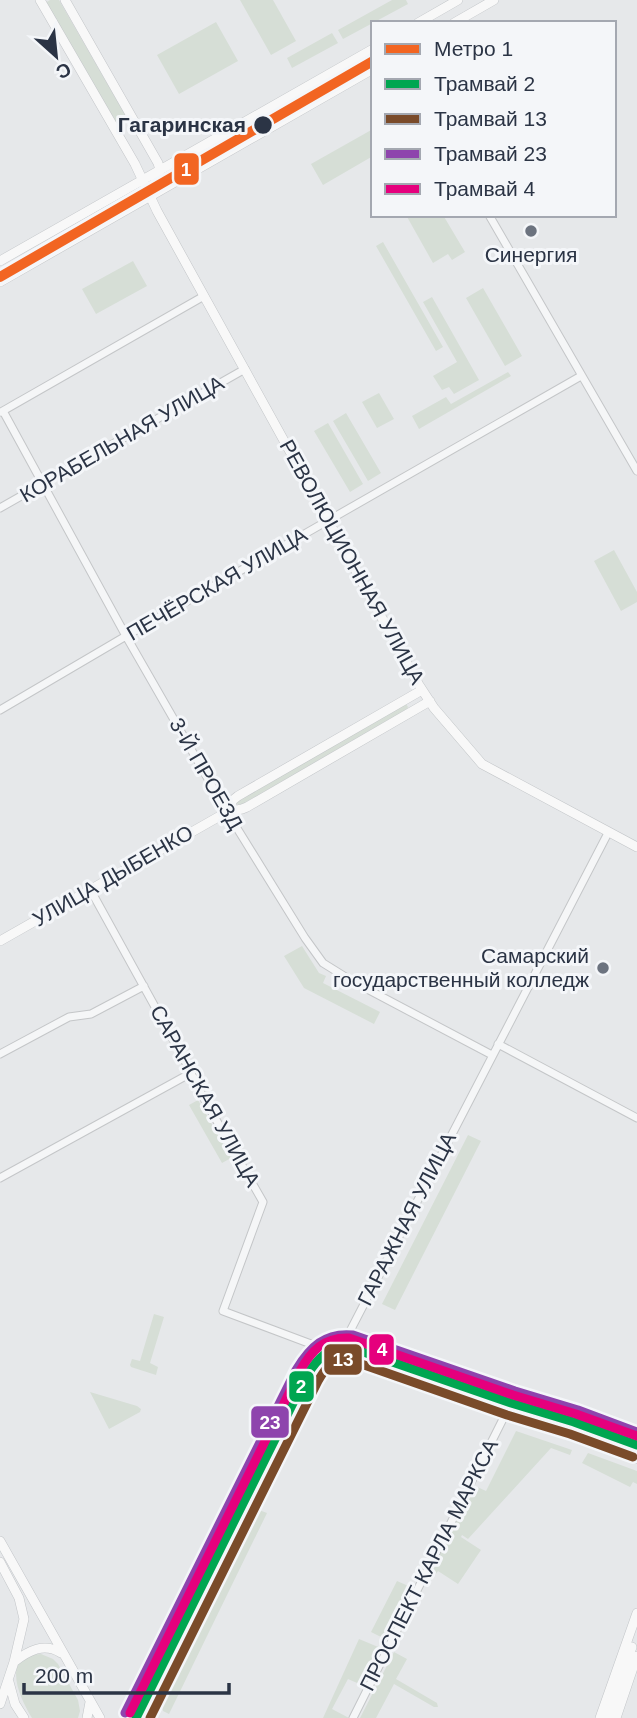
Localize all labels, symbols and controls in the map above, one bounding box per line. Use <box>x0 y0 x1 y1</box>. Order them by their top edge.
north arrow <box>21 21 91 91</box>
legend <box>371 21 616 217</box>
text: Метро 1 <box>434 37 513 60</box>
text: С <box>52 58 74 83</box>
text: Трамвай 2 <box>434 72 535 95</box>
text: Трамвай 13 <box>434 107 547 130</box>
place label: Гагаринская <box>118 113 246 136</box>
marker: Гагаринская <box>252 114 274 136</box>
text: Трамвай 23 <box>434 142 547 165</box>
line badge: 1 <box>173 152 200 186</box>
text: 1 <box>181 159 192 180</box>
text: Трамвай 4 <box>434 177 536 200</box>
marker: Синергия <box>523 223 539 239</box>
place label: Синергия <box>485 243 577 266</box>
street label: КОРАБЕЛЬНАЯ УЛИЦА <box>16 371 228 506</box>
street label: РЕВОЛЮЦИОННАЯ УЛИЦА <box>276 436 429 688</box>
street label: ПЕЧЁРСКАЯ УЛИЦА <box>123 523 311 645</box>
street label: 3-Й ПРОЕЗД <box>165 714 248 834</box>
street label: УЛИЦА ДЫБЕНКО <box>29 820 197 931</box>
place label: Самарский государственный колледж <box>333 944 589 991</box>
marker: Самарский государственный колледж <box>595 960 611 976</box>
street label: САРАНСКАЯ УЛИЦА <box>146 1001 265 1191</box>
street label: ГАРАЖНАЯ УЛИЦА <box>353 1128 460 1309</box>
line badge: 4 <box>368 1333 395 1366</box>
text: 4 <box>377 1339 388 1360</box>
line badge: 13 <box>323 1343 363 1376</box>
text: 13 <box>332 1349 354 1370</box>
line badge: 2 <box>288 1370 315 1403</box>
text: 2 <box>296 1376 306 1397</box>
line badge: 23 <box>250 1405 290 1439</box>
text: 23 <box>259 1412 281 1433</box>
street label: ПРОСПЕКТ КАРЛА МАРКСА <box>355 1435 502 1694</box>
scale bar <box>24 1652 229 1696</box>
text: 200 m <box>35 1664 93 1687</box>

